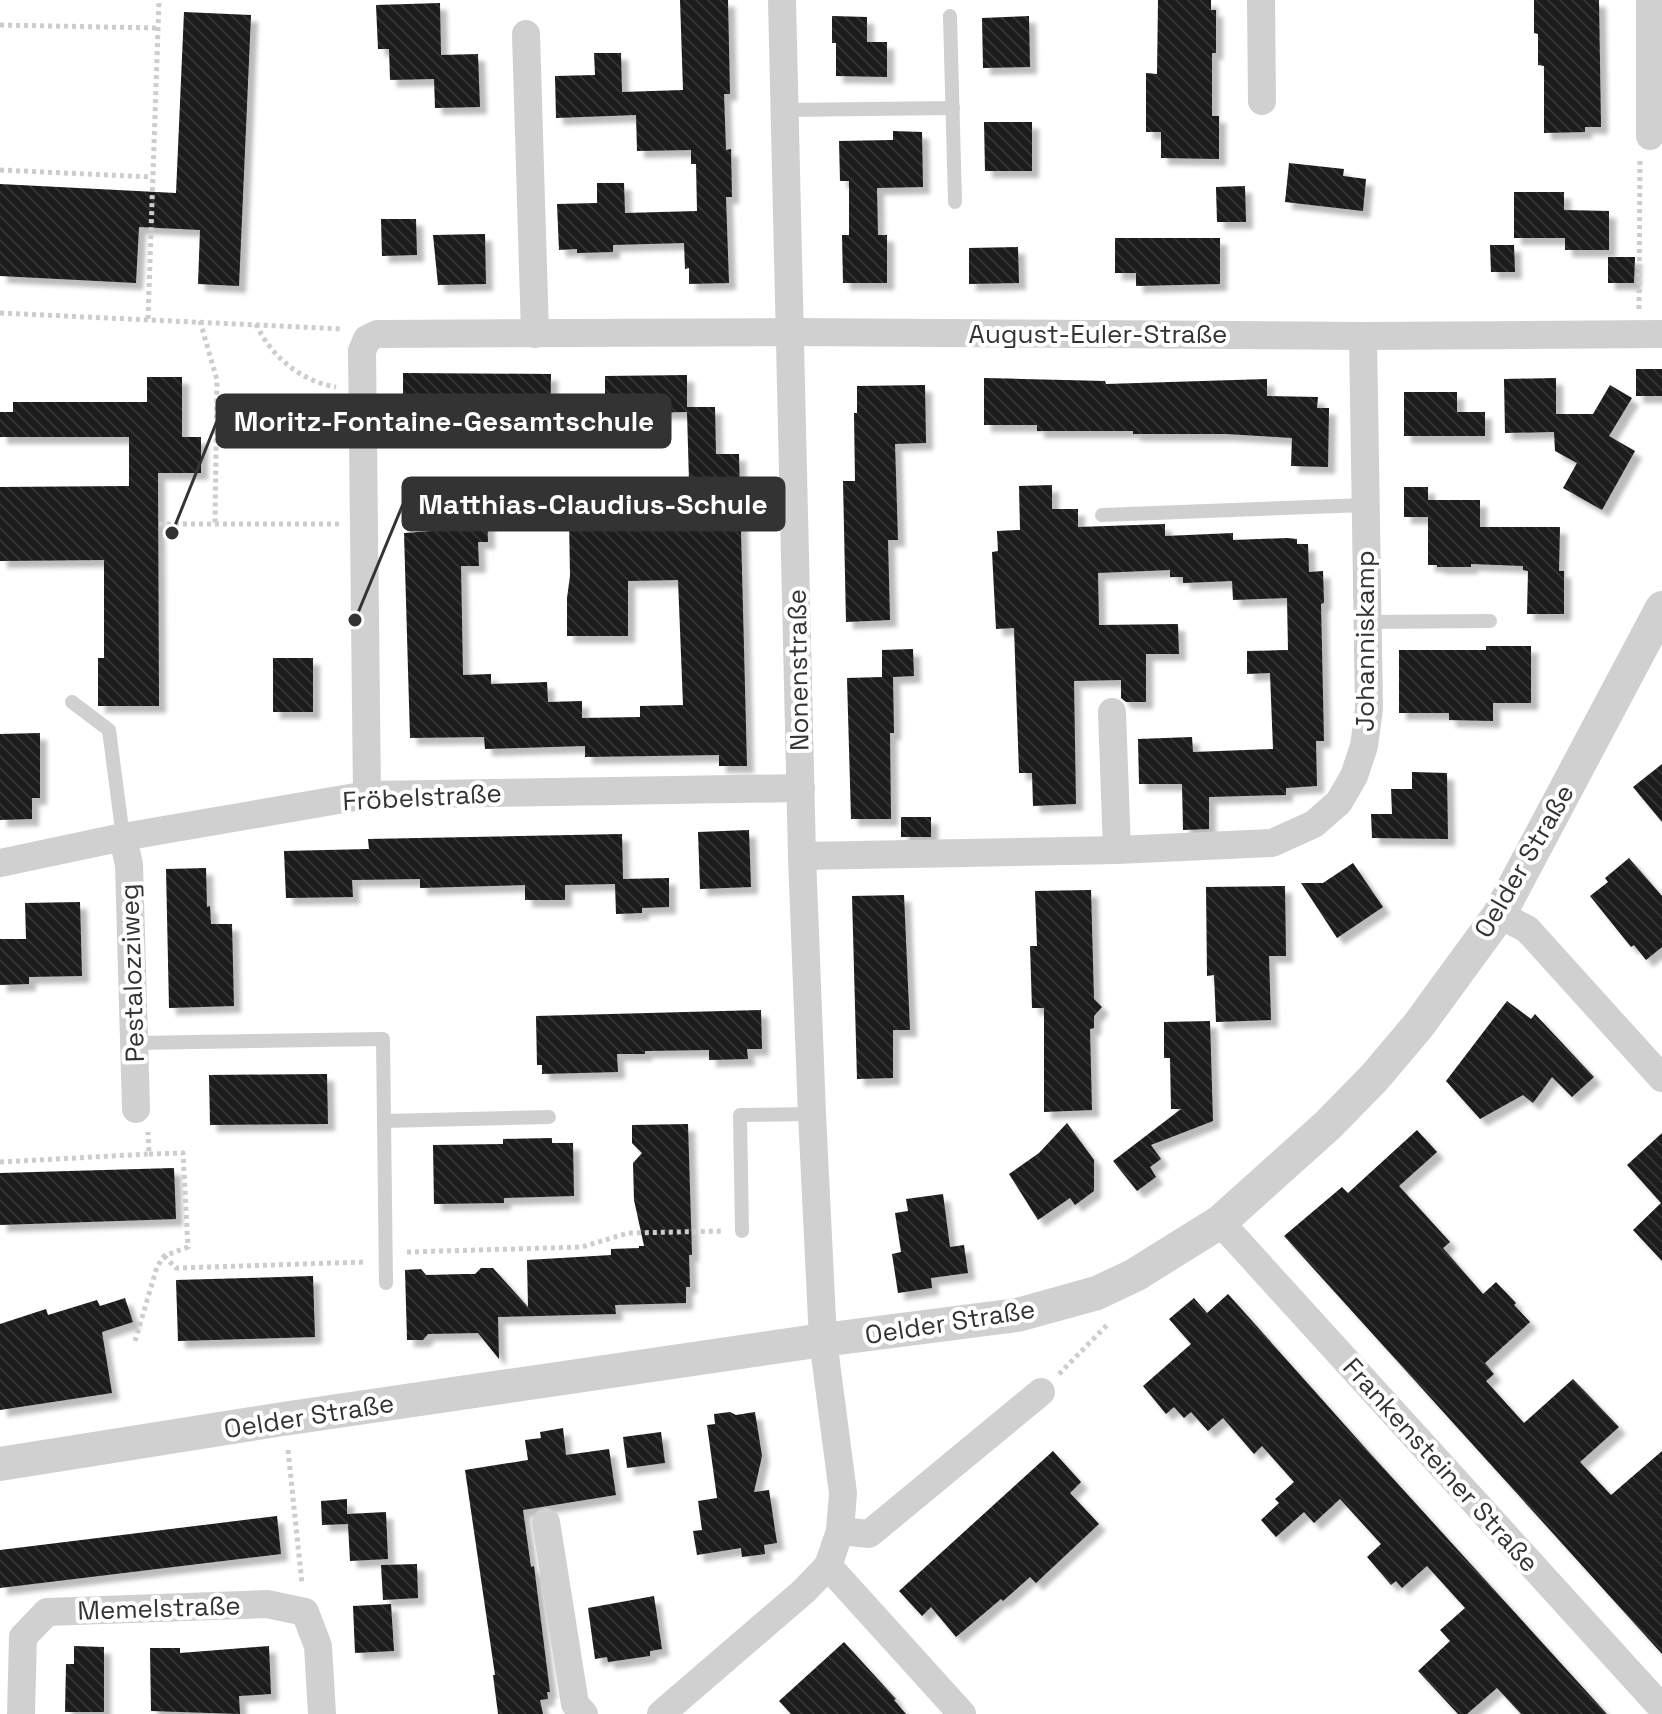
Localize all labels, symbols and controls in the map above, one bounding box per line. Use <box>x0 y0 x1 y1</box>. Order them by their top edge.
street label: August-Euler-Straße <box>969 317 1228 351</box>
callout: Moritz-Fontaine-Gesamtschule <box>217 395 670 447</box>
text: Moritz-Fontaine-Gesamtschule <box>234 403 654 439</box>
callout: Matthias-Claudius-Schule <box>403 478 784 530</box>
text: Matthias-Claudius-Schule <box>418 486 768 522</box>
street label: Johanniskamp <box>1348 550 1382 732</box>
street label: Nonenstraße <box>780 589 816 751</box>
street label: Fröbelstraße <box>342 776 502 818</box>
street label: Oelder Straße <box>1466 778 1582 944</box>
street label: Pestalozziweg <box>112 883 152 1063</box>
street label: Oelder Straße <box>863 1292 1037 1352</box>
street label: Frankensteiner Straße <box>1336 1351 1546 1579</box>
street label: Oelder Straße <box>222 1386 396 1446</box>
street label: Memelstraße <box>77 1588 241 1628</box>

